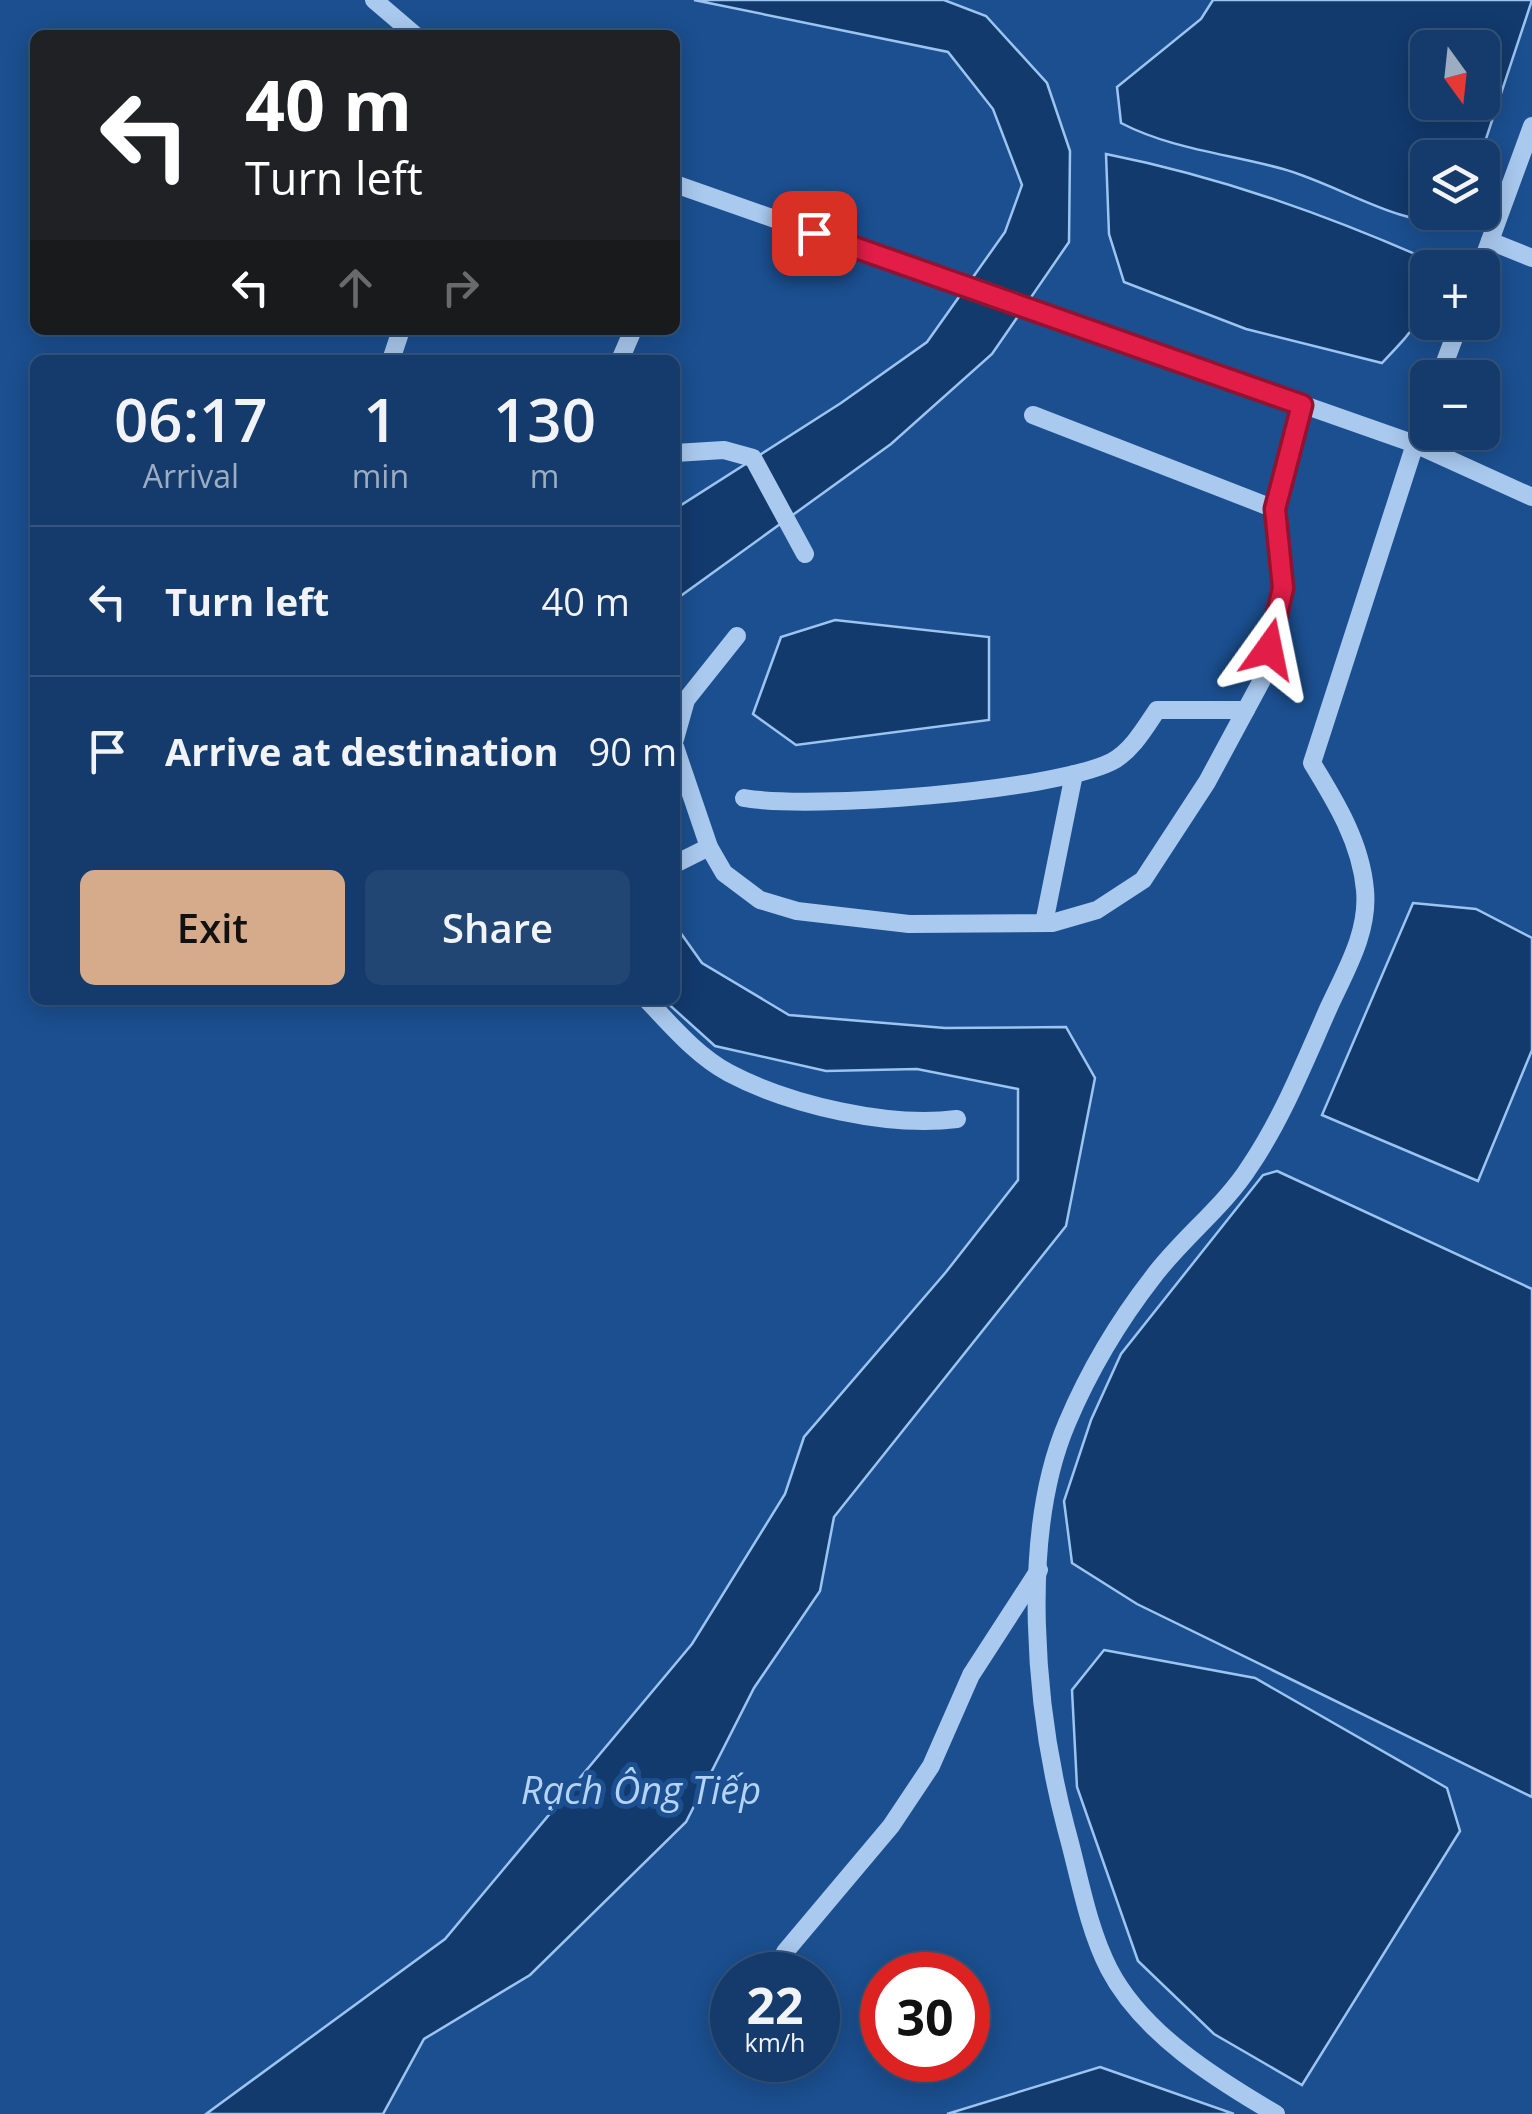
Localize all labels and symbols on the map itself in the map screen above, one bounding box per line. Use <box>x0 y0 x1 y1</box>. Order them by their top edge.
north arrow <box>1410 30 1500 120</box>
pin <box>772 191 857 276</box>
position arrow <box>1217 597 1321 701</box>
water label: Rạch Ông Tiếp <box>521 1763 761 1815</box>
speed limit sign: 30 <box>860 1952 990 2082</box>

